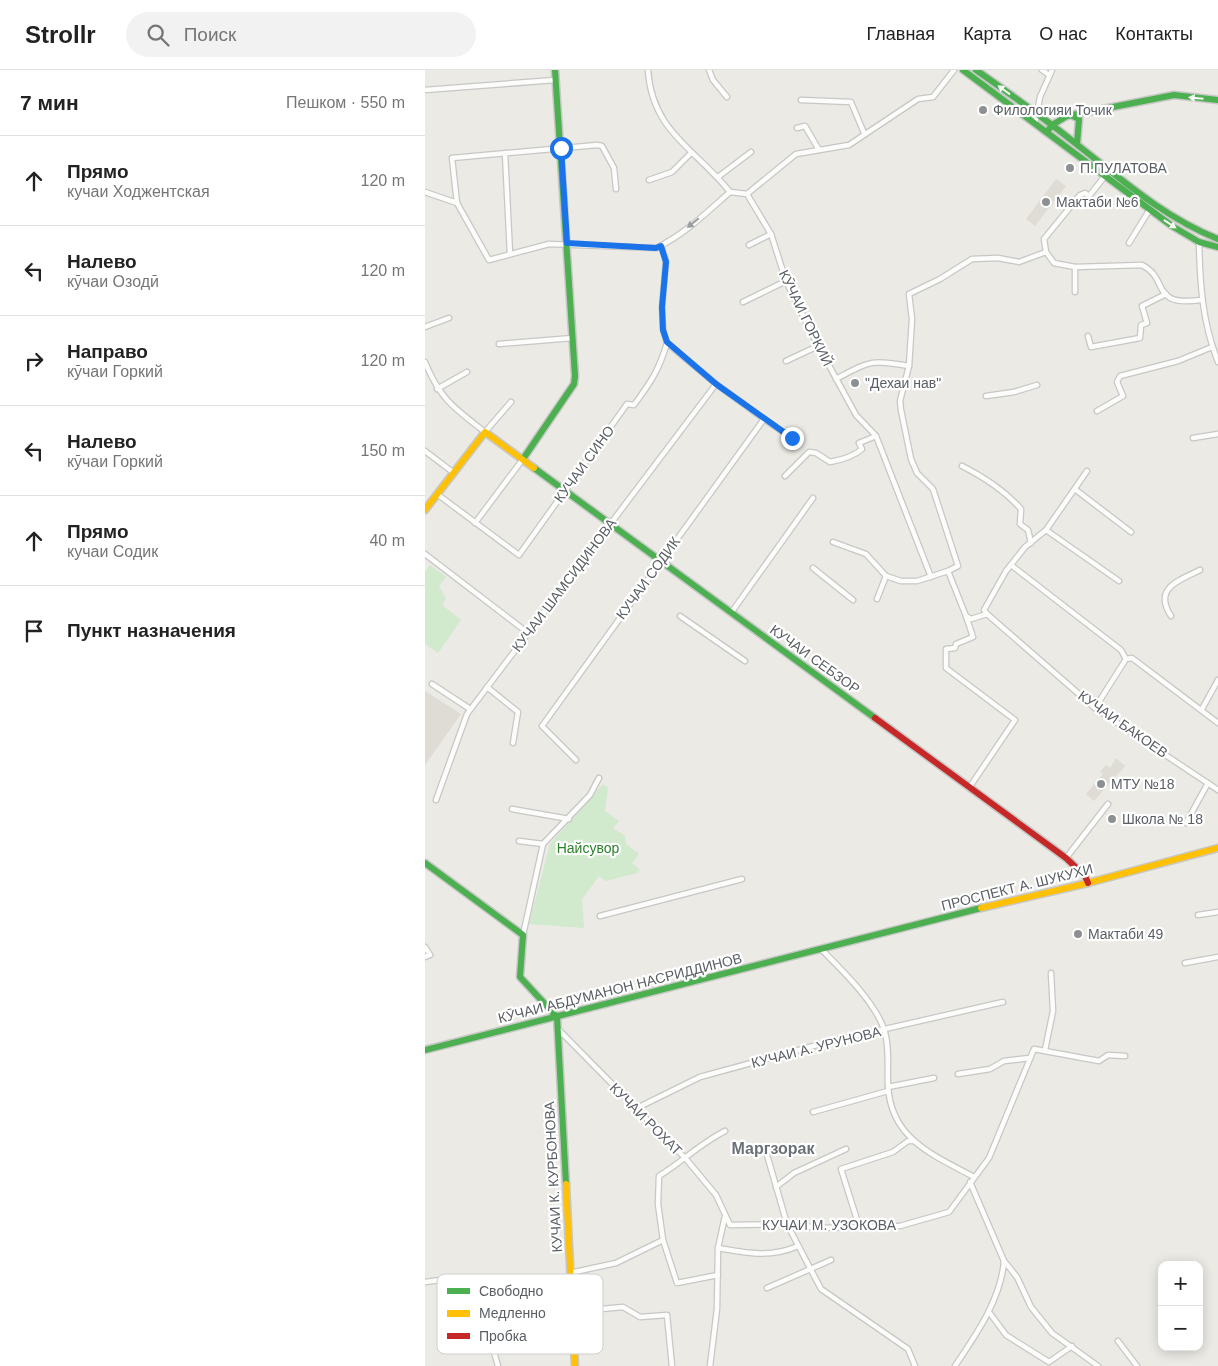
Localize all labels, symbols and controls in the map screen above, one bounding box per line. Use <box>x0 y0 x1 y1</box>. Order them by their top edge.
search box <box>126 12 476 57</box>
text: Strollr <box>25 21 96 48</box>
icon: search <box>144 21 172 49</box>
text: Поиск <box>184 24 236 45</box>
text: Главная <box>867 24 935 44</box>
text: Карта <box>963 24 1011 44</box>
text: О нас <box>1039 24 1087 44</box>
text: Контакты <box>1115 24 1193 44</box>
one-way arrow <box>997 85 1011 95</box>
text: 7 мин <box>20 91 79 114</box>
one-way arrow <box>1188 93 1204 101</box>
text: Пешком · 550 m <box>286 94 405 111</box>
place label: Филологияи Точик <box>993 102 1113 118</box>
marker: Филологияи Точик <box>977 104 989 116</box>
route start <box>550 137 573 160</box>
place label: П.ПУЛАТОВА <box>1080 160 1168 176</box>
text: Прямо <box>67 161 129 182</box>
marker: П.ПУЛАТОВА <box>1064 162 1076 174</box>
icon: ahead <box>20 167 48 195</box>
text: 120 m <box>361 172 405 189</box>
text: кучаи Ходжентская <box>67 183 210 200</box>
place label: Мактаби №6 <box>1056 194 1139 210</box>
marker: Мактаби №6 <box>1040 196 1052 208</box>
one-way arrow <box>687 218 700 229</box>
one-way arrow <box>1164 219 1177 229</box>
text: Налево <box>67 251 137 272</box>
icon: left <box>20 257 48 285</box>
text: 120 m <box>361 262 405 279</box>
street label: КӮЧАИ ГОРКИЙ <box>776 267 837 369</box>
text: кӯчаи Озодӣ <box>67 273 159 290</box>
text: Направо <box>67 341 148 362</box>
icon: right <box>20 347 48 375</box>
text: 120 m <box>361 352 405 369</box>
text: кӯчаи Горкий <box>67 363 163 380</box>
place label: "Дехаи нав" <box>865 375 941 391</box>
marker: "Дехаи нав" <box>849 377 861 389</box>
street label: КУЧАИ СИНО <box>551 422 617 506</box>
route end <box>781 427 804 450</box>
text: Налево <box>67 431 137 452</box>
icon: left <box>20 437 48 465</box>
text: 150 m <box>361 442 405 459</box>
text: кӯчаи Горкий <box>67 453 163 470</box>
street label: КУЧАИ ШАМСИДИНОВА <box>509 515 620 655</box>
text: Прямо <box>67 521 129 542</box>
icon: ahead <box>20 527 48 555</box>
text: 40 m <box>369 532 405 549</box>
street label: КУЧАИ СОДИК <box>613 533 684 622</box>
text: кучаи Содик <box>67 543 158 560</box>
icon: arrive <box>20 617 48 645</box>
text: Пункт назначения <box>67 620 236 641</box>
street label: КУЧАИ СЕБЗОР <box>767 621 863 697</box>
street label: КУЧАИ БАКОЕВ <box>1075 687 1171 761</box>
place label: МТУ №18 <box>1111 776 1175 792</box>
marker: МТУ №18 <box>1095 778 1107 790</box>
place label: Школа № 18 <box>1122 811 1203 827</box>
marker: Школа № 18 <box>1106 813 1118 825</box>
park label: Найсувор <box>557 840 619 856</box>
street label: ПРОСПЕКТ А. ШУКУХИ <box>940 860 1094 914</box>
place label: Мактаби 49 <box>1088 926 1163 942</box>
marker: Мактаби 49 <box>1072 928 1084 940</box>
street label: КӮЧАИ АБДУМАНОН НАСРИДДИНОВ <box>496 950 744 1026</box>
street label: КУЧАИ А. УРУНОВА <box>750 1023 883 1071</box>
street label: КУЧАИ РОХАТ <box>607 1080 686 1159</box>
street label: КУЧАИ К. КУРБОНОВА <box>541 1100 565 1253</box>
district label: Маргзорак <box>732 1140 815 1157</box>
street label: КУЧАИ М. УЗОКОВА <box>762 1217 897 1233</box>
map controls <box>1158 1261 1203 1351</box>
button: + <box>1158 1261 1203 1306</box>
legend <box>437 1274 603 1354</box>
text: Свободно <box>479 1283 544 1299</box>
text: Медленно <box>479 1305 546 1321</box>
button: − <box>1158 1306 1203 1351</box>
text: Пробка <box>479 1328 527 1344</box>

